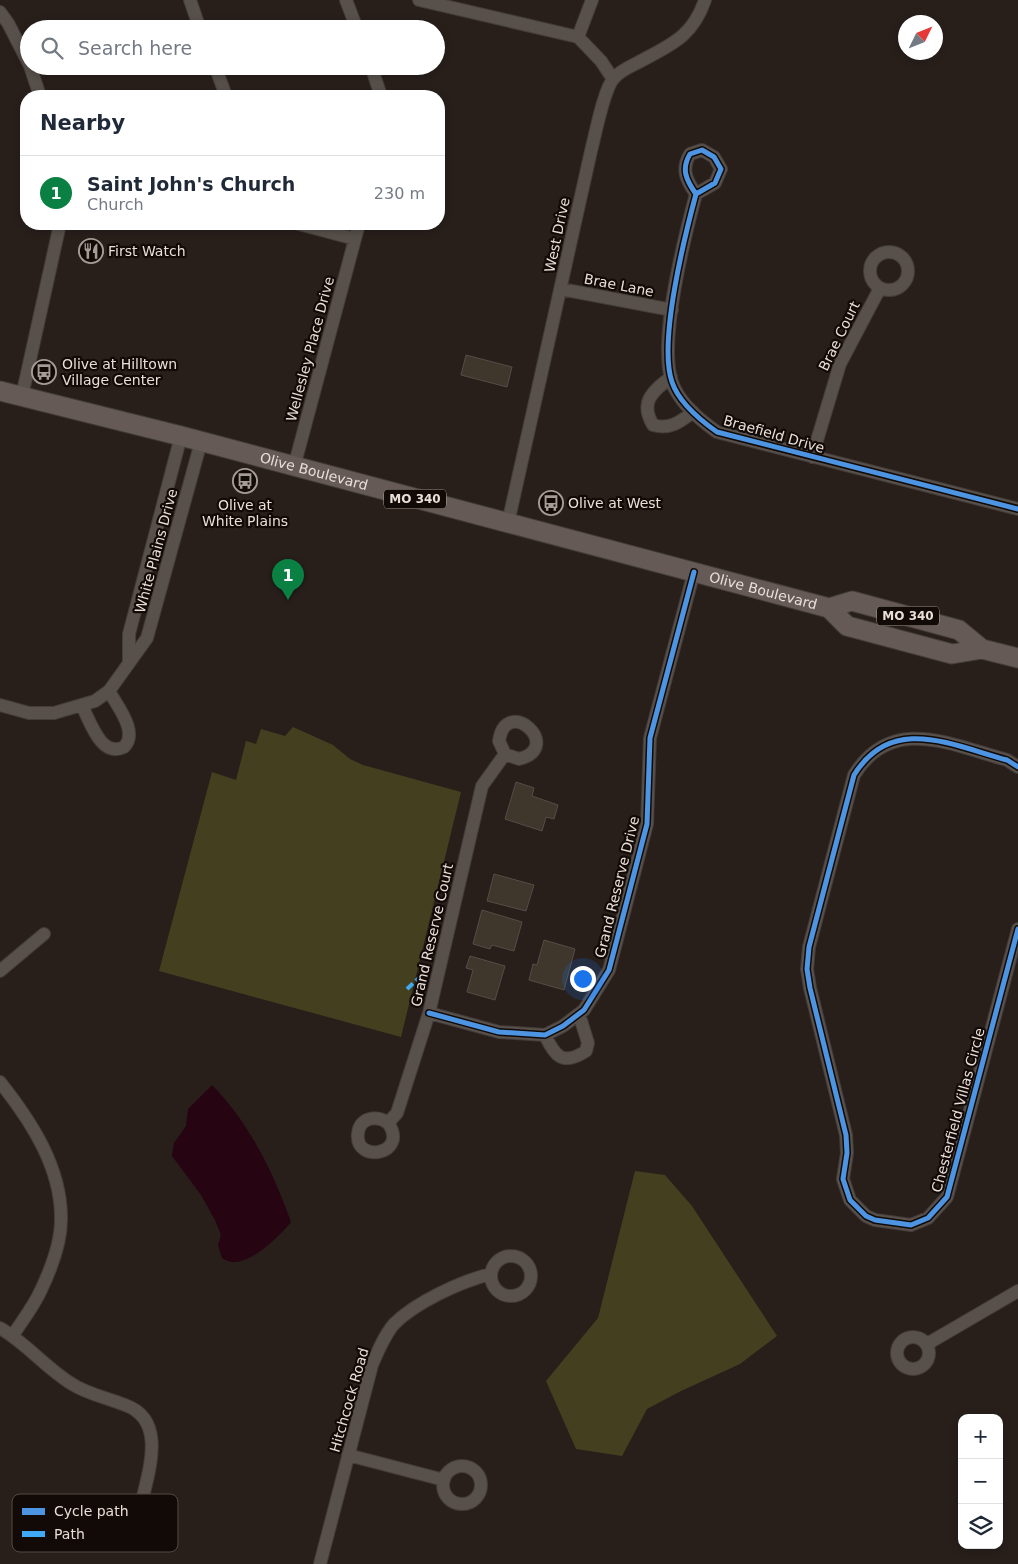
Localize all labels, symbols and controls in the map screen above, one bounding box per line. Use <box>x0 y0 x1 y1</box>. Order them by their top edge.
north arrow <box>898 15 943 60</box>
search box <box>20 20 445 75</box>
icon: search <box>38 34 66 62</box>
text: Search here <box>78 37 192 59</box>
text: Nearby <box>40 111 125 135</box>
text: Saint John's Church <box>87 173 295 195</box>
text: 1 <box>50 184 62 203</box>
text: 230 m <box>374 184 425 203</box>
text: Church <box>87 195 144 214</box>
street label: West Drive <box>541 196 573 274</box>
restaurant icon: First Watch <box>78 238 104 264</box>
place label: First Watch <box>108 243 186 259</box>
street label: Brae Lane <box>583 270 655 300</box>
street label: Wellesley Place Drive <box>283 275 337 423</box>
street label: Brae Court <box>815 298 863 373</box>
place label: Olive at Hilltown Village Center <box>62 356 177 388</box>
bus stop icon: Olive at Hilltown Village Center <box>31 359 57 385</box>
street label: Braefield Drive <box>722 412 826 456</box>
street label: Olive Boulevard <box>258 449 370 493</box>
bus stop icon: Olive at White Plains <box>232 468 258 494</box>
street label: White Plains Drive <box>132 487 180 615</box>
road number: MO 340 <box>384 489 446 508</box>
bus stop icon: Olive at West <box>538 490 564 516</box>
place label: Olive at West <box>568 495 662 511</box>
place label: Olive at White Plains <box>202 497 288 529</box>
pin: 1 <box>272 559 304 600</box>
street label: Olive Boulevard <box>708 569 819 613</box>
road number: MO 340 <box>877 606 939 626</box>
street label: Grand Reserve Drive <box>592 814 642 960</box>
street label: Grand Reserve Court <box>408 861 456 1008</box>
your location <box>570 966 596 992</box>
street label: Chesterfield Villas Circle <box>928 1026 988 1194</box>
street label: Hitchcock Road <box>326 1346 372 1454</box>
map controls <box>958 1414 1003 1549</box>
button: + <box>958 1414 1003 1459</box>
button: − <box>958 1459 1003 1504</box>
legend <box>12 1494 178 1552</box>
text: Cycle path <box>54 1503 129 1519</box>
button: layers <box>958 1504 1003 1549</box>
text: Path <box>54 1526 85 1542</box>

